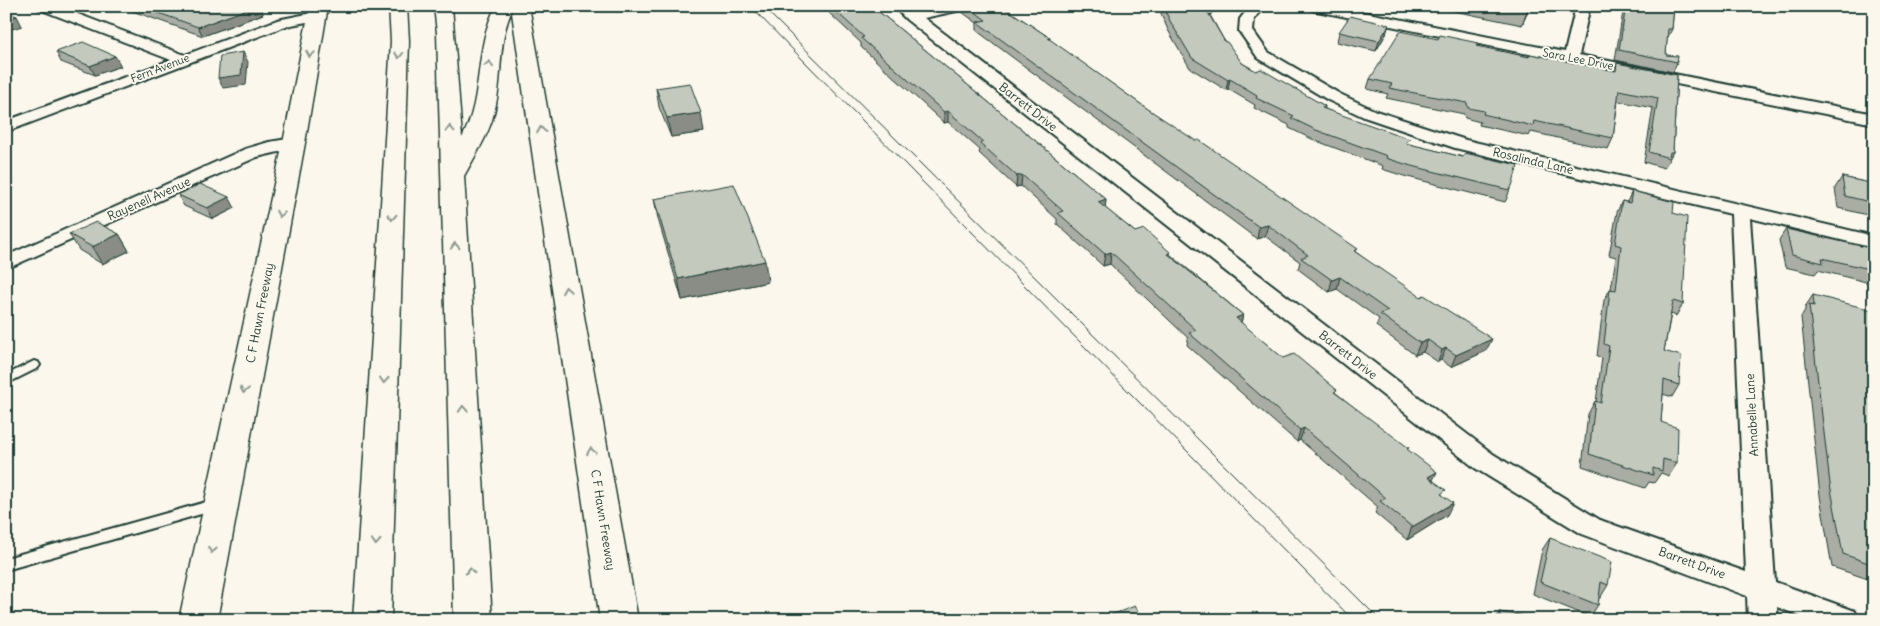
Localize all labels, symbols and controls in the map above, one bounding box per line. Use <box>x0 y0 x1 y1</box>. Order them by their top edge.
street label: Sara Lee Drive <box>1541 45 1615 73</box>
street label: Fern Avenue <box>129 50 191 86</box>
one-way arrow <box>305 50 315 58</box>
one-way arrow <box>394 51 405 59</box>
one-way arrow <box>484 60 494 68</box>
street label: Barrett Drive <box>996 79 1060 134</box>
one-way arrow <box>445 125 455 133</box>
one-way arrow <box>536 125 547 133</box>
street label: Rosalinda Lane <box>1491 144 1575 177</box>
street label: Rayenell Avenue <box>105 173 193 224</box>
one-way arrow <box>275 209 285 218</box>
one-way arrow <box>387 214 398 222</box>
one-way arrow <box>450 242 460 250</box>
street label: C F Hawn Freeway <box>242 261 277 364</box>
one-way arrow <box>562 286 572 295</box>
street label: Barrett Drive <box>1316 327 1380 382</box>
street label: Annabelle Lane <box>1742 373 1761 457</box>
one-way arrow <box>379 376 390 384</box>
one-way arrow <box>239 386 250 395</box>
one-way arrow <box>457 404 468 412</box>
one-way arrow <box>587 446 597 455</box>
street label: C F Hawn Freeway <box>588 468 619 571</box>
one-way arrow <box>371 538 382 546</box>
street label: Barrett Drive <box>1657 544 1728 582</box>
one-way arrow <box>207 545 218 554</box>
one-way arrow <box>465 567 476 575</box>

